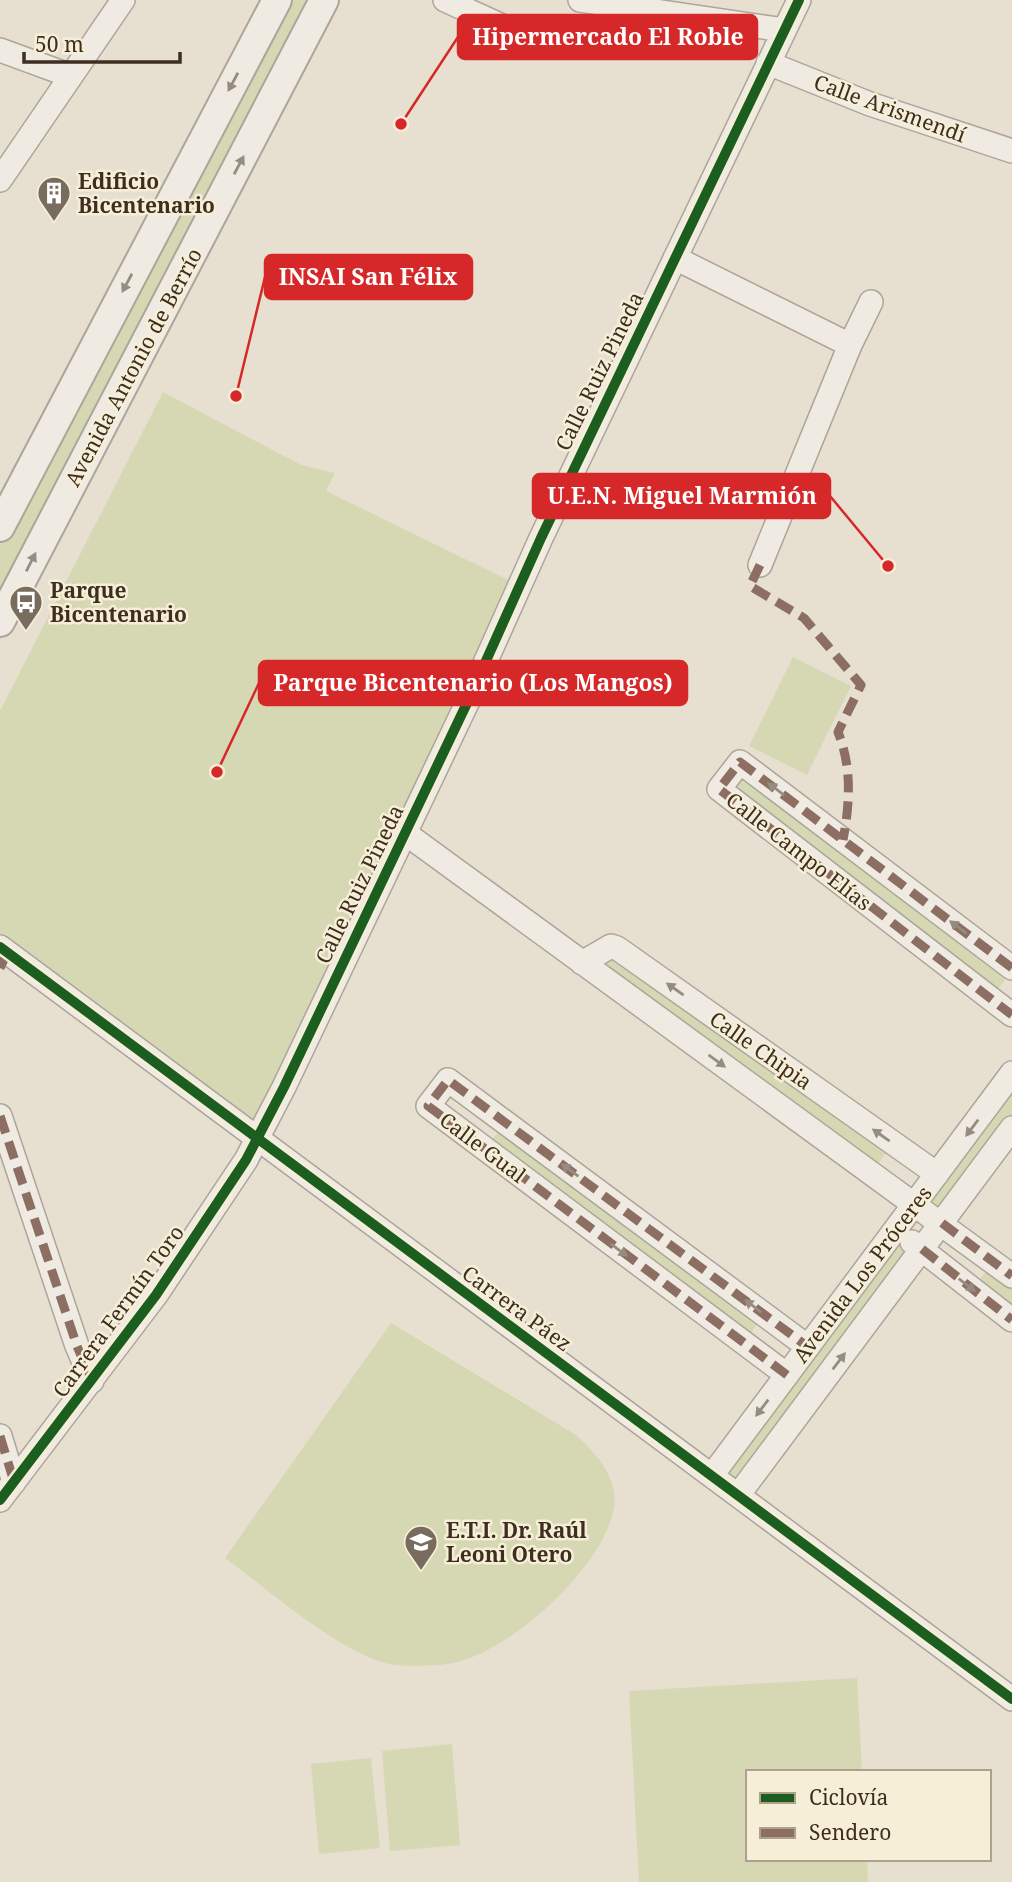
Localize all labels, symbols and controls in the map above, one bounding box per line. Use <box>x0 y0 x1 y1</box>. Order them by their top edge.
callout: Hipermercado El Roble <box>458 15 757 59</box>
text: Hipermercado El Roble <box>472 20 744 52</box>
scale bar <box>24 21 180 65</box>
text: 50 m <box>35 30 84 58</box>
street label: Calle Arismendí <box>810 68 970 149</box>
one-way arrow <box>228 72 239 92</box>
one-way arrow <box>232 154 244 174</box>
place label: Edificio Bicentenario <box>78 167 215 219</box>
building icon: Edificio Bicentenario <box>35 174 73 223</box>
street label: Avenida Antonio de Berrío <box>58 243 208 491</box>
callout: INSAI San Félix <box>265 255 472 299</box>
text: INSAI San Félix <box>279 260 458 292</box>
one-way arrow <box>122 273 133 293</box>
street label: Calle Ruiz Pineda <box>548 287 650 455</box>
callout: U.E.N. Miguel Marmión <box>533 474 830 518</box>
text: U.E.N. Miguel Marmión <box>547 479 817 511</box>
one-way arrow <box>26 552 37 572</box>
place label: Parque Bicentenario <box>50 576 187 628</box>
bus stop icon: Parque Bicentenario <box>7 583 45 632</box>
callout: Parque Bicentenario (Los Mangos) <box>259 661 687 705</box>
text: Parque Bicentenario (Los Mangos) <box>273 666 673 698</box>
one-way arrow <box>768 782 786 797</box>
street label: Calle Campo Elías <box>721 785 877 917</box>
street label: Calle Ruiz Pineda <box>308 800 410 968</box>
one-way arrow <box>949 919 967 934</box>
one-way arrow <box>666 982 684 996</box>
street label: Calle Chipia <box>704 1004 818 1096</box>
one-way arrow <box>708 1054 726 1068</box>
street label: Calle Gual <box>434 1105 532 1189</box>
one-way arrow <box>965 1119 979 1137</box>
one-way arrow <box>872 1128 890 1142</box>
one-way arrow <box>561 1164 579 1178</box>
street label: Avenida Los Próceres <box>786 1180 938 1368</box>
street label: Carrera Fermín Toro <box>46 1219 190 1403</box>
one-way arrow <box>610 1242 628 1257</box>
street label: Carrera Páez <box>457 1259 577 1357</box>
one-way arrow <box>957 1277 975 1292</box>
one-way arrow <box>744 1299 762 1313</box>
one-way arrow <box>832 1352 846 1370</box>
one-way arrow <box>755 1399 769 1417</box>
place label: E.T.I. Dr. Raúl Leoni Otero <box>446 1516 587 1568</box>
school or university icon: E.T.I. Dr. Raúl Leoni Otero <box>402 1523 440 1572</box>
legend <box>746 1770 991 1861</box>
text: Ciclovía <box>809 1783 888 1811</box>
text: Sendero <box>809 1818 891 1846</box>

